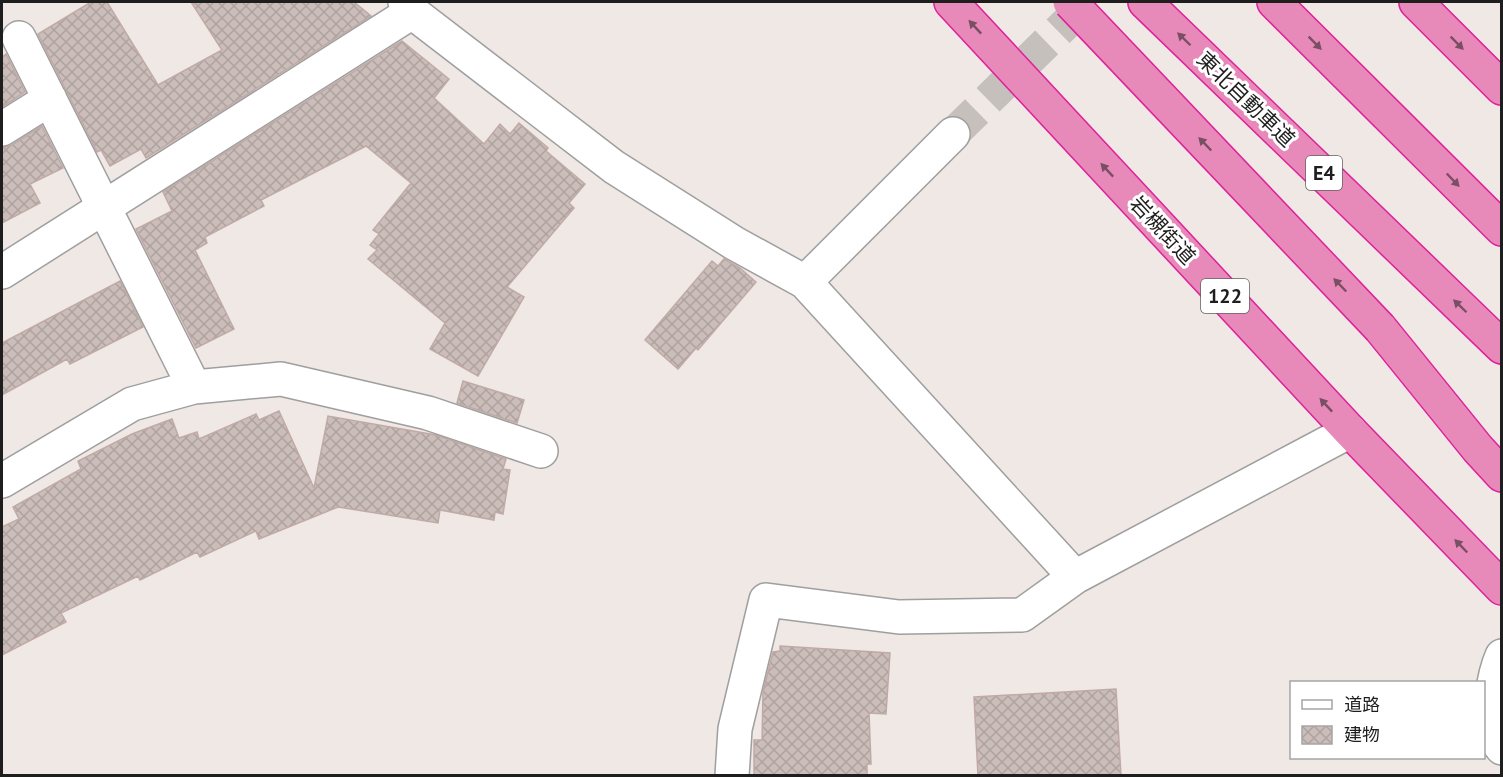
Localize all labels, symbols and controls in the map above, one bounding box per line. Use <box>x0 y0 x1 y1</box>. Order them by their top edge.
one-way arrow <box>968 21 982 35</box>
one-way arrow <box>1177 32 1191 46</box>
one-way arrow <box>1308 35 1322 49</box>
one-way arrow <box>1450 36 1464 50</box>
street label: 東北自動車道 <box>1191 46 1301 152</box>
one-way arrow <box>1198 136 1212 151</box>
road number: E4 <box>1306 156 1342 190</box>
one-way arrow <box>1101 163 1115 177</box>
one-way arrow <box>1446 173 1460 187</box>
street label: 岩槻街道 <box>1124 190 1202 270</box>
road number: 122 <box>1201 279 1249 313</box>
one-way arrow <box>1333 279 1347 293</box>
one-way arrow <box>1453 299 1467 313</box>
one-way arrow <box>1320 398 1333 413</box>
one-way arrow <box>1454 538 1468 553</box>
legend <box>1290 681 1485 759</box>
text: 道路 <box>1344 693 1380 716</box>
text: 建物 <box>1344 723 1380 746</box>

